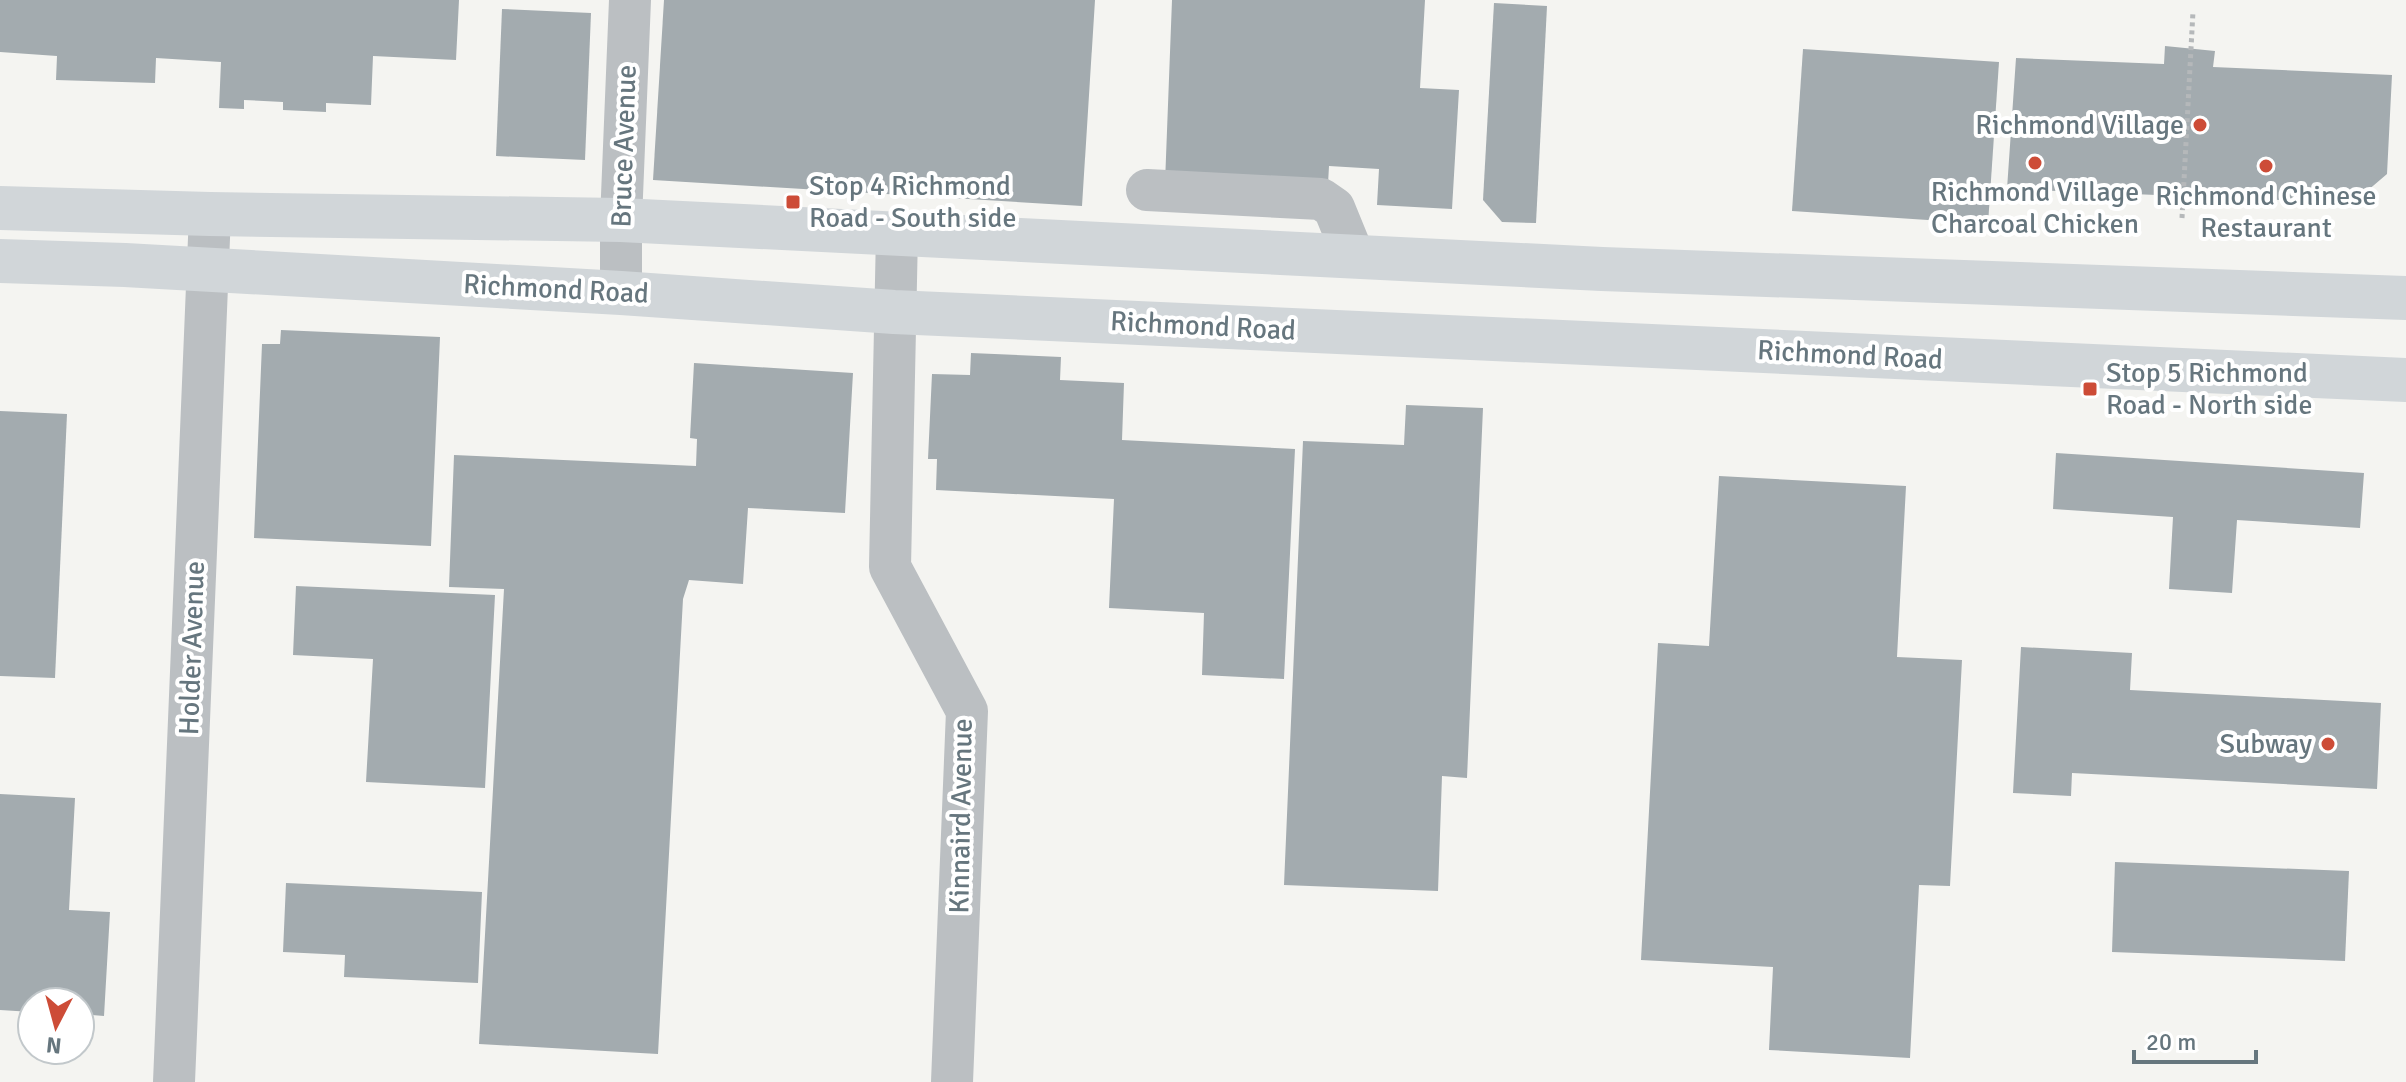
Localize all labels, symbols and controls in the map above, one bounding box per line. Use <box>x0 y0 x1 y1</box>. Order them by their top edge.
street label: Bruce Avenue <box>604 64 644 228</box>
place label: Richmond Village <box>1975 108 2184 142</box>
marker: Richmond Village <box>2191 116 2209 134</box>
marker: Richmond Village Charcoal Chicken <box>2026 154 2044 172</box>
marker: Richmond Chinese Restaurant <box>2257 157 2275 175</box>
place label: Stop 4 Richmond Road - South side <box>809 169 1016 235</box>
place label: Richmond Village Charcoal Chicken <box>1931 175 2139 241</box>
place label: Richmond Chinese Restaurant <box>2155 179 2377 245</box>
marker: Stop 4 Richmond Road - South side <box>784 193 802 211</box>
street label: Richmond Road <box>462 267 650 311</box>
street label: Richmond Road <box>1109 304 1297 348</box>
street label: Richmond Road <box>1756 333 1944 377</box>
place label: Stop 5 Richmond Road - North side <box>2106 356 2312 422</box>
marker: Stop 5 Richmond Road - North side <box>2081 380 2099 398</box>
street label: Holder Avenue <box>172 560 212 736</box>
street label: Kinnaird Avenue <box>942 718 980 914</box>
place label: Subway <box>2219 727 2312 761</box>
marker: Subway <box>2319 735 2337 753</box>
north arrow <box>16 986 96 1066</box>
scale bar <box>2134 1014 2256 1064</box>
text: 20 m <box>2146 1027 2196 1057</box>
text: N <box>45 1031 63 1060</box>

